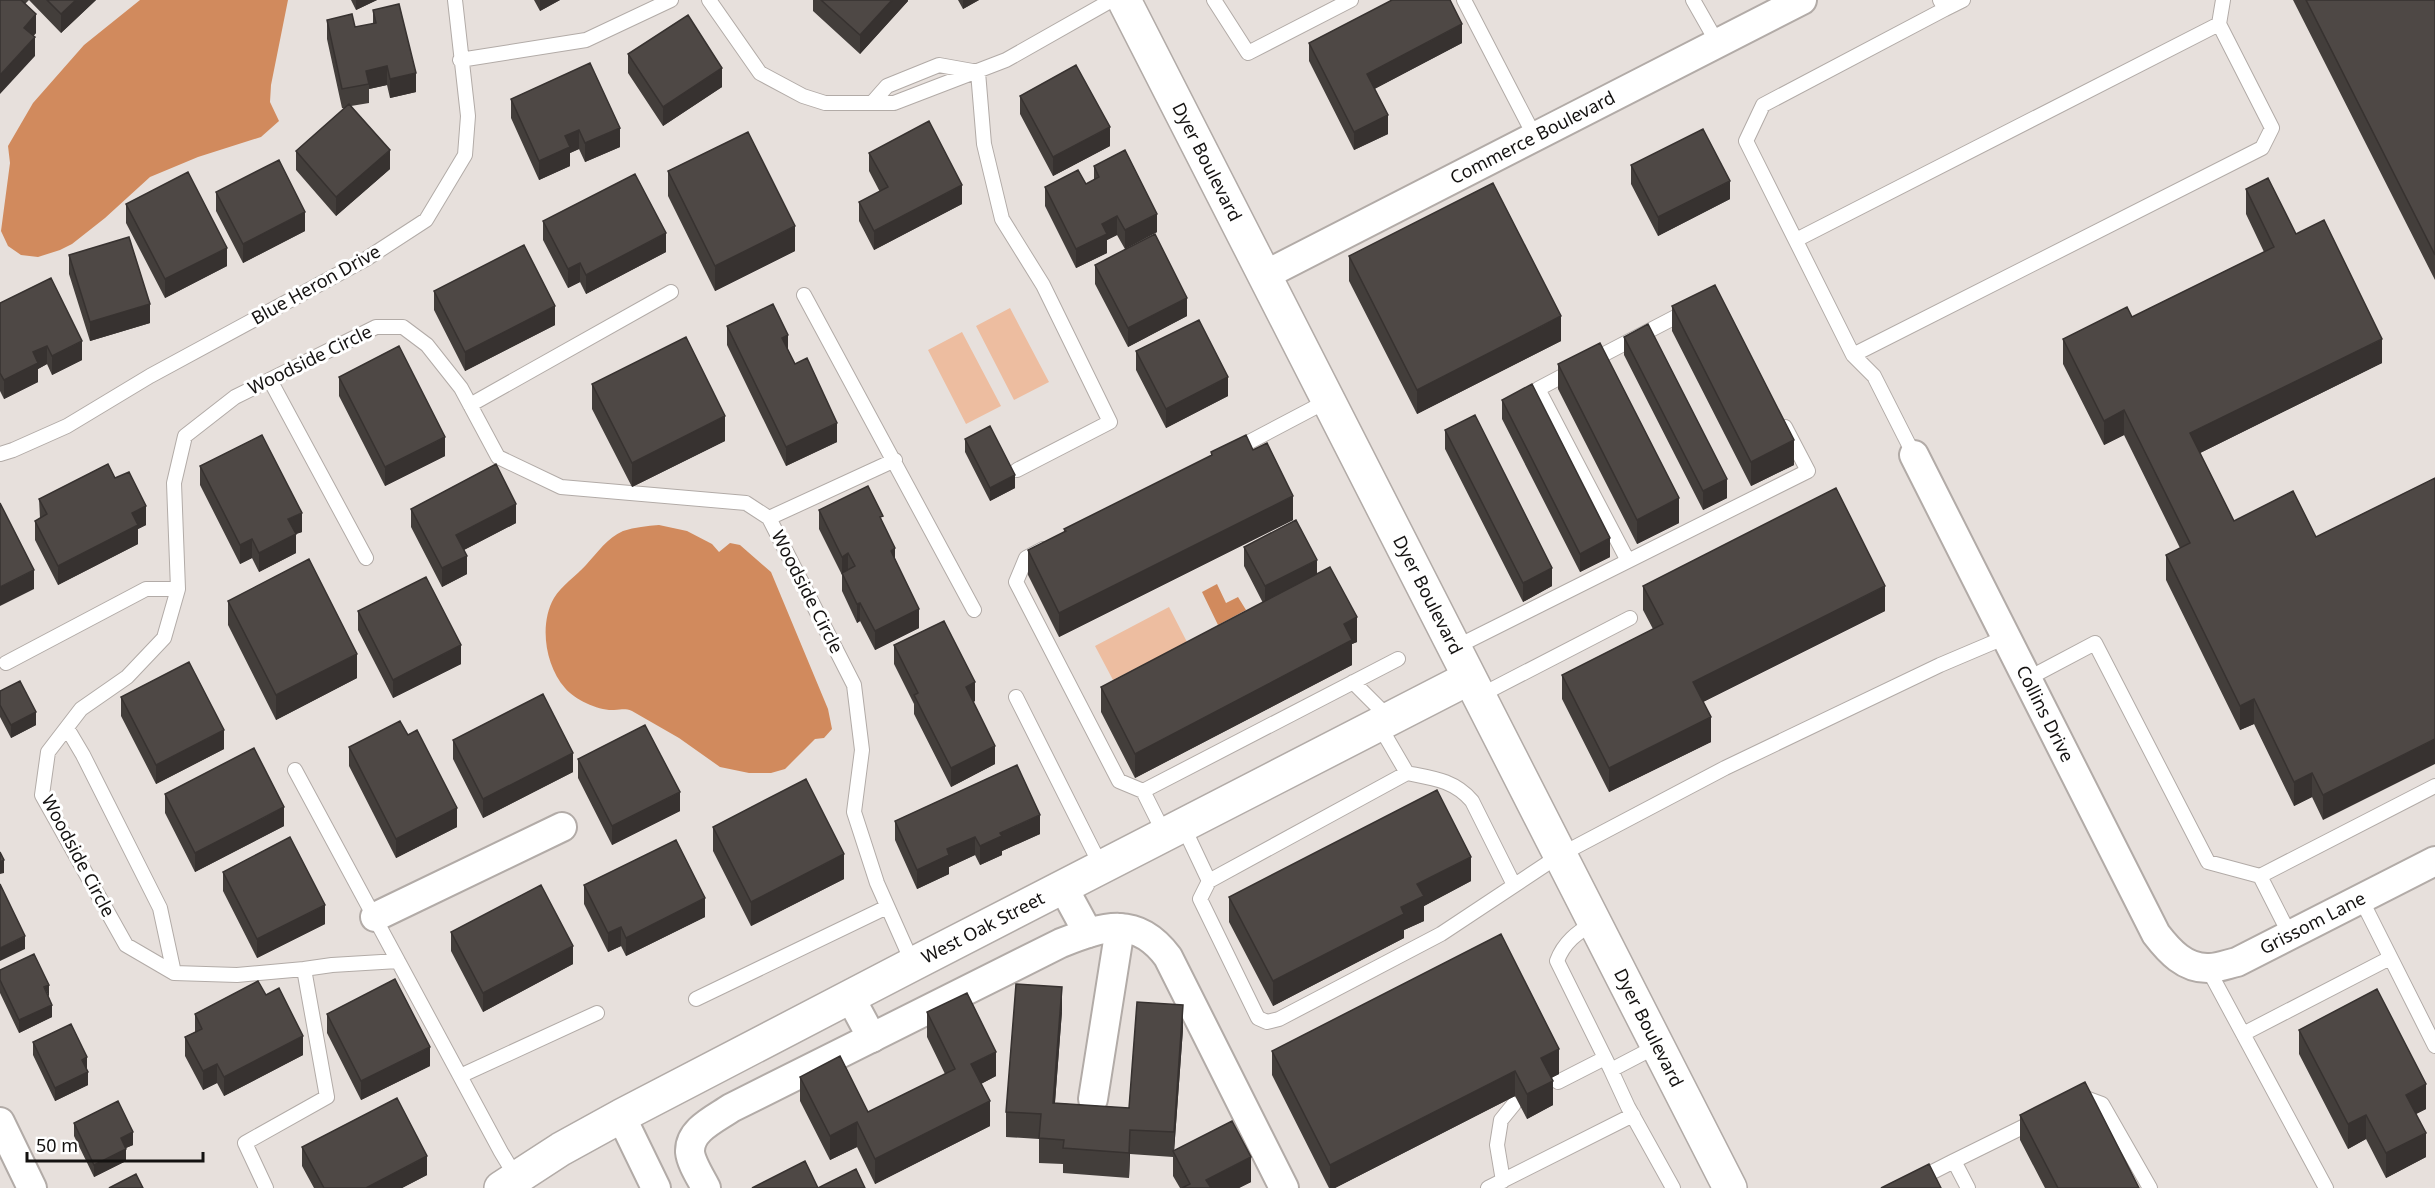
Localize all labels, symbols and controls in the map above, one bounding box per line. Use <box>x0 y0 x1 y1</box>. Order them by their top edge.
street label: Commerce Boulevard <box>1446 85 1619 189</box>
street label: Dyer Boulevard <box>1167 98 1248 225</box>
street label: Blue Heron Drive <box>247 239 384 330</box>
street label: Woodside Circle <box>244 319 375 399</box>
street label: Woodside Circle <box>767 526 849 657</box>
street label: Dyer Boulevard <box>1388 531 1469 658</box>
street label: Collins Drive <box>2011 661 2080 766</box>
street label: Woodside Circle <box>37 790 121 921</box>
street label: West Oak Street <box>917 885 1049 969</box>
street label: Grissom Lane <box>2255 886 2369 959</box>
street label: Dyer Boulevard <box>1609 964 1690 1091</box>
scale bar <box>27 1125 202 1163</box>
text: 50 m <box>36 1133 78 1157</box>

